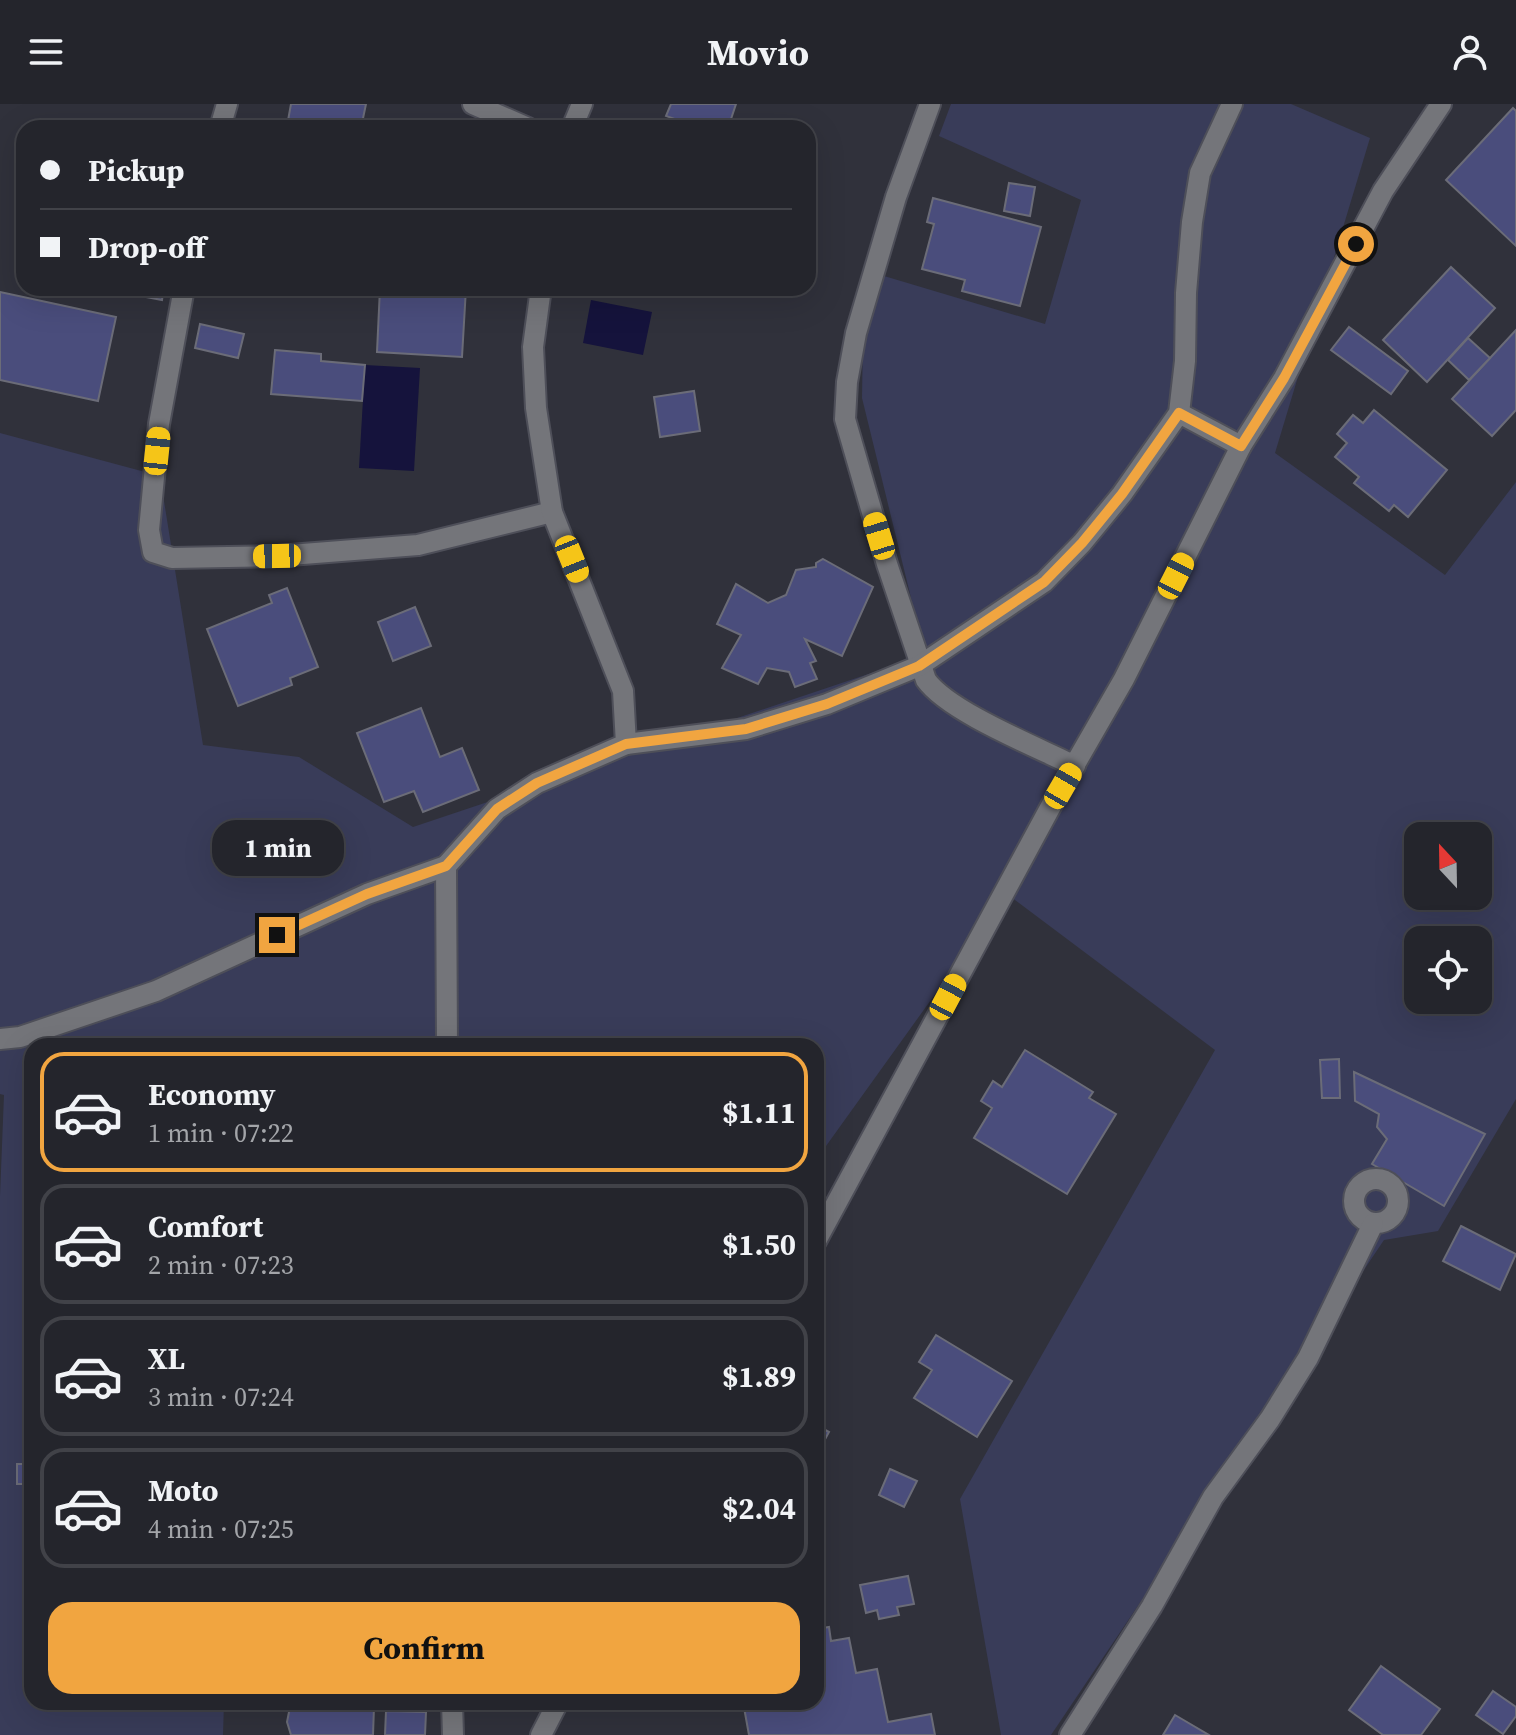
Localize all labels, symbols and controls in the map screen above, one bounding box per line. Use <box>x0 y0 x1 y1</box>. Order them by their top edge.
text: Movio <box>707 28 809 77</box>
icon: menu <box>24 30 68 74</box>
icon: person <box>1448 30 1492 74</box>
text: Pickup <box>88 150 184 191</box>
route start <box>1338 226 1374 262</box>
text: Drop-off <box>88 227 206 268</box>
car <box>143 426 171 476</box>
car <box>861 510 897 562</box>
car <box>552 532 592 586</box>
car <box>253 544 301 568</box>
car <box>1154 549 1198 603</box>
car <box>1041 759 1085 813</box>
callout: 1 min <box>211 819 343 875</box>
north arrow <box>1404 822 1492 910</box>
map controls <box>1404 822 1492 1014</box>
text: 1 min <box>244 830 312 866</box>
route end <box>259 917 295 953</box>
button: locate <box>1404 926 1492 1014</box>
car <box>926 970 970 1024</box>
text: Economy <box>148 1074 276 1115</box>
icon: car <box>52 1076 124 1148</box>
text: $1.11 <box>722 1092 796 1133</box>
text: 1 min · 07:22 <box>148 1115 294 1151</box>
text: Comfort <box>148 1206 263 1247</box>
icon: car <box>52 1208 124 1280</box>
text: $1.50 <box>722 1224 796 1265</box>
text: 2 min · 07:23 <box>148 1247 294 1283</box>
text: XL <box>148 1338 185 1379</box>
icon: car <box>52 1340 124 1412</box>
text: $1.89 <box>722 1356 796 1397</box>
text: 3 min · 07:24 <box>148 1379 294 1415</box>
text: Moto <box>148 1470 219 1511</box>
icon: car <box>52 1472 124 1544</box>
text: $2.04 <box>722 1488 796 1529</box>
text: 4 min · 07:25 <box>148 1511 294 1547</box>
button: Confirm <box>48 1602 800 1694</box>

